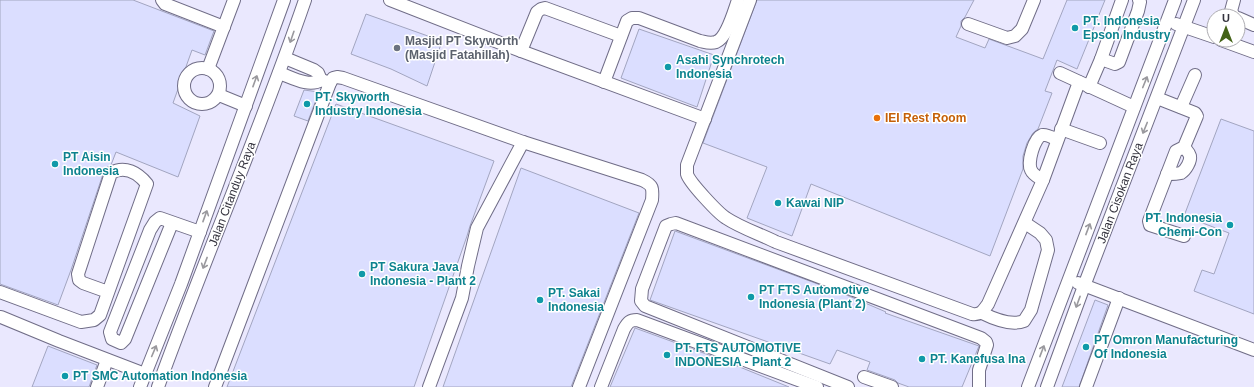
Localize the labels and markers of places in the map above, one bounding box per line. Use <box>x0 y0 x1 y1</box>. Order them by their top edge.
place label: PT. Indonesia Epson Industry <box>1083 14 1171 42</box>
marker: PT. Indonesia Epson Industry <box>1070 23 1080 33</box>
place label: Masjid PT Skyworth (Masjid Fatahillah) <box>405 34 518 62</box>
marker: Masjid PT Skyworth (Masjid Fatahillah) <box>392 43 402 53</box>
place label: Asahi Synchrotech Indonesia <box>676 53 785 81</box>
marker: Asahi Synchrotech Indonesia <box>663 62 673 72</box>
place label: PT. Skyworth Industry Indonesia <box>315 90 422 118</box>
marker: PT. Skyworth Industry Indonesia <box>302 99 312 109</box>
place label: IEI Rest Room <box>885 111 966 125</box>
marker: IEI Rest Room <box>872 113 882 123</box>
place label: PT Aisin Indonesia <box>63 150 119 178</box>
marker: PT Aisin Indonesia <box>50 159 60 169</box>
place label: Kawai NIP <box>786 196 844 210</box>
marker: Kawai NIP <box>773 198 783 208</box>
place label: PT. Indonesia Chemi-Con <box>1145 211 1222 239</box>
marker: PT. Indonesia Chemi-Con <box>1225 220 1235 230</box>
place label: PT Sakura Java Indonesia - Plant 2 <box>370 260 476 288</box>
marker: PT Sakura Java Indonesia - Plant 2 <box>357 269 367 279</box>
place label: PT FTS Automotive Indonesia (Plant 2) <box>759 283 870 311</box>
place label: PT. Sakai Indonesia <box>548 286 604 314</box>
marker: PT FTS Automotive Indonesia (Plant 2) <box>746 292 756 302</box>
marker: PT. Sakai Indonesia <box>535 295 545 305</box>
place label: PT Omron Manufacturing Of Indonesia <box>1094 333 1238 361</box>
place label: PT. FTS AUTOMOTIVE INDONESIA - Plant 2 <box>675 341 801 369</box>
marker: PT Omron Manufacturing Of Indonesia <box>1081 342 1091 352</box>
marker: PT. FTS AUTOMOTIVE INDONESIA - Plant 2 <box>662 350 672 360</box>
place label: PT. Kanefusa Ina <box>930 352 1026 366</box>
marker: PT. Kanefusa Ina <box>917 354 927 364</box>
place label: PT SMC Automation Indonesia <box>73 369 248 383</box>
marker: PT SMC Automation Indonesia <box>60 371 70 381</box>

